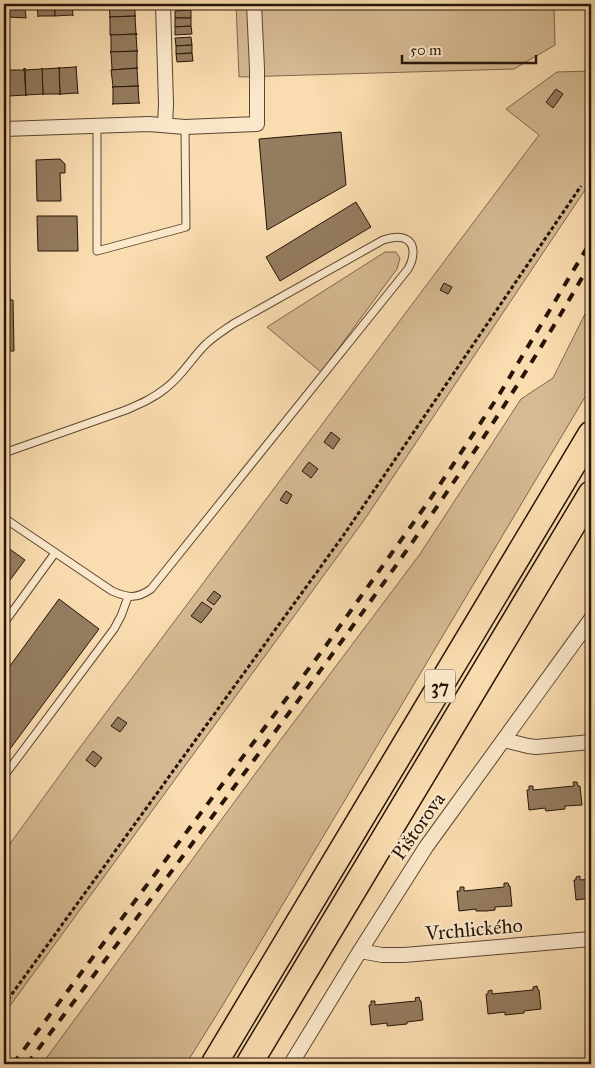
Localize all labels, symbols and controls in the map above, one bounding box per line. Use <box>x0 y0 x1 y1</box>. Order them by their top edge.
scale bar <box>402 32 536 64</box>
text: 50 m <box>410 41 442 59</box>
road number: 37 <box>425 669 455 702</box>
street label: Pištorova <box>386 787 450 864</box>
street label: Vrchlického <box>423 913 524 945</box>

